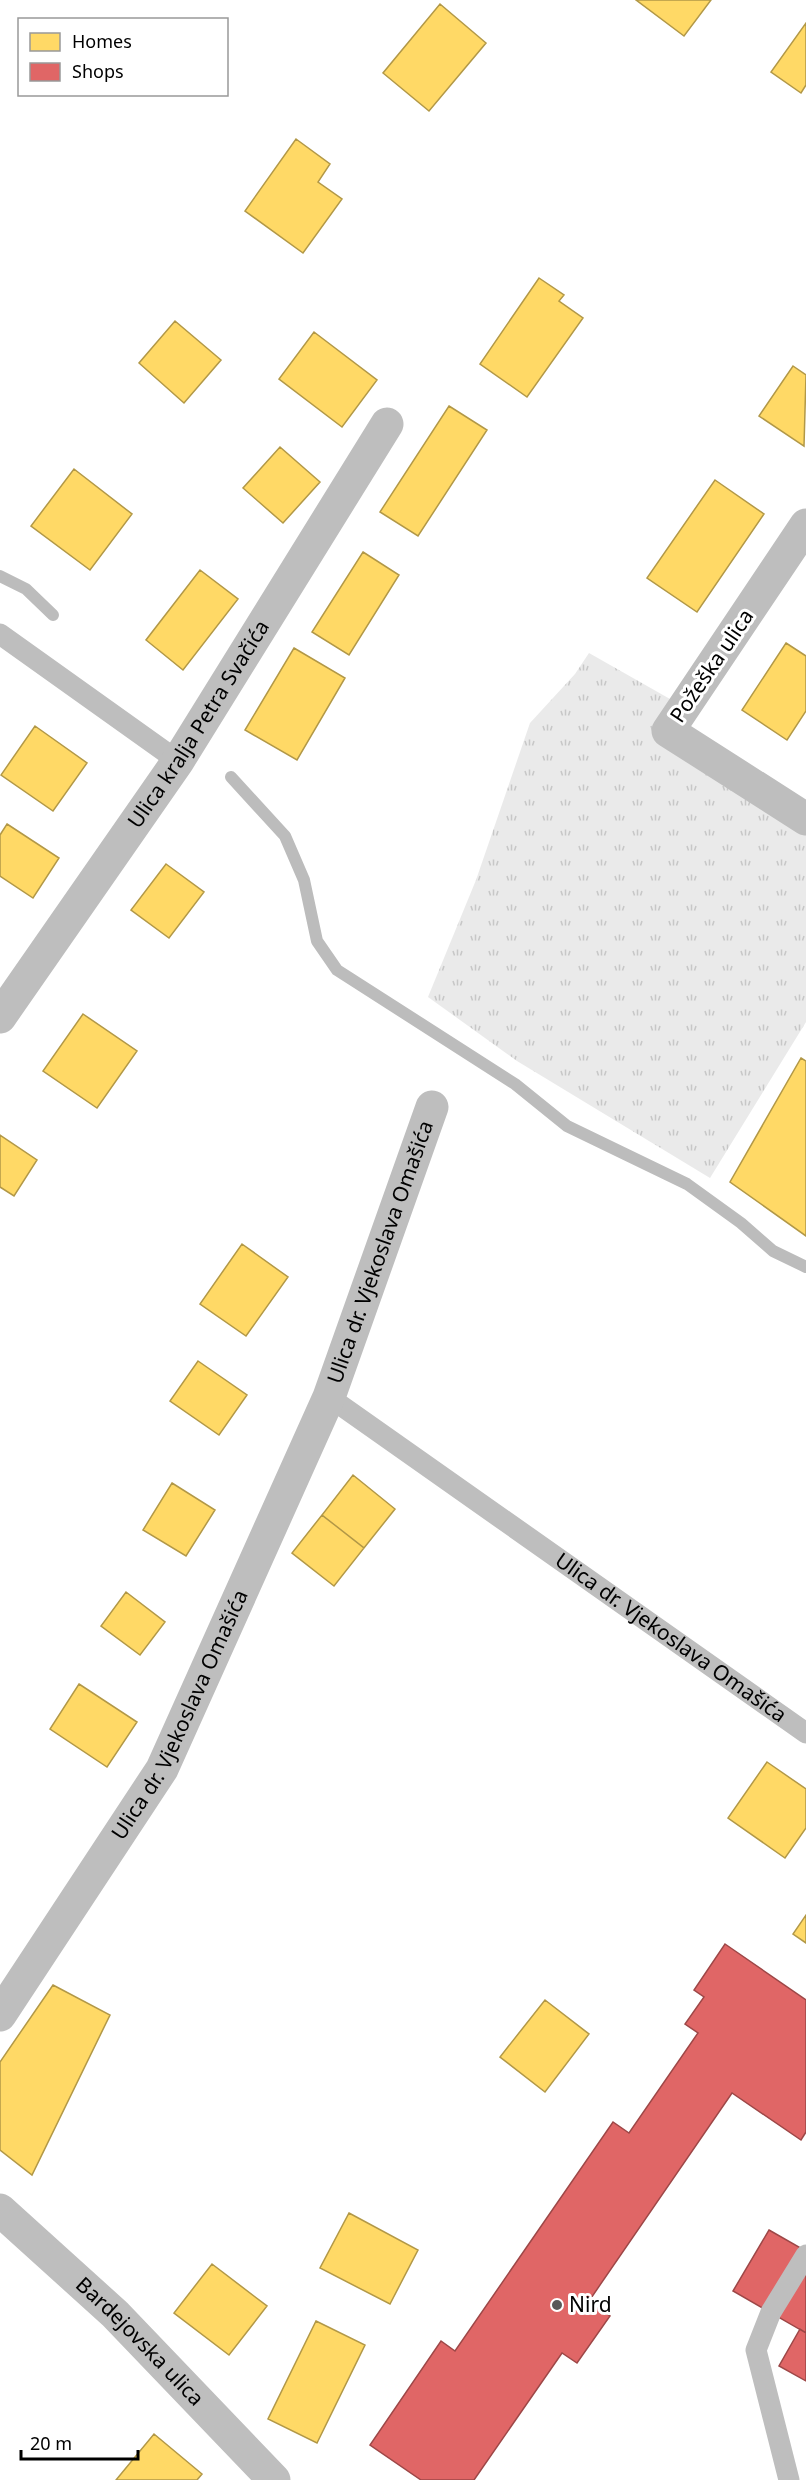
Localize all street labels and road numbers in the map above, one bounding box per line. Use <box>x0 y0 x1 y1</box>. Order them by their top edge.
street label: Požeška ulica <box>663 603 759 728</box>
street label: Ulica kralja Petra Svačića <box>121 614 275 833</box>
street label: Ulica dr. Vjekoslava Omašića <box>320 1117 439 1387</box>
street label: Ulica dr. Vjekoslava Omašića <box>550 1546 793 1728</box>
street label: Ulica dr. Vjekoslava Omašića <box>104 1585 254 1845</box>
street label: Bardejovska ulica <box>70 2270 211 2411</box>

